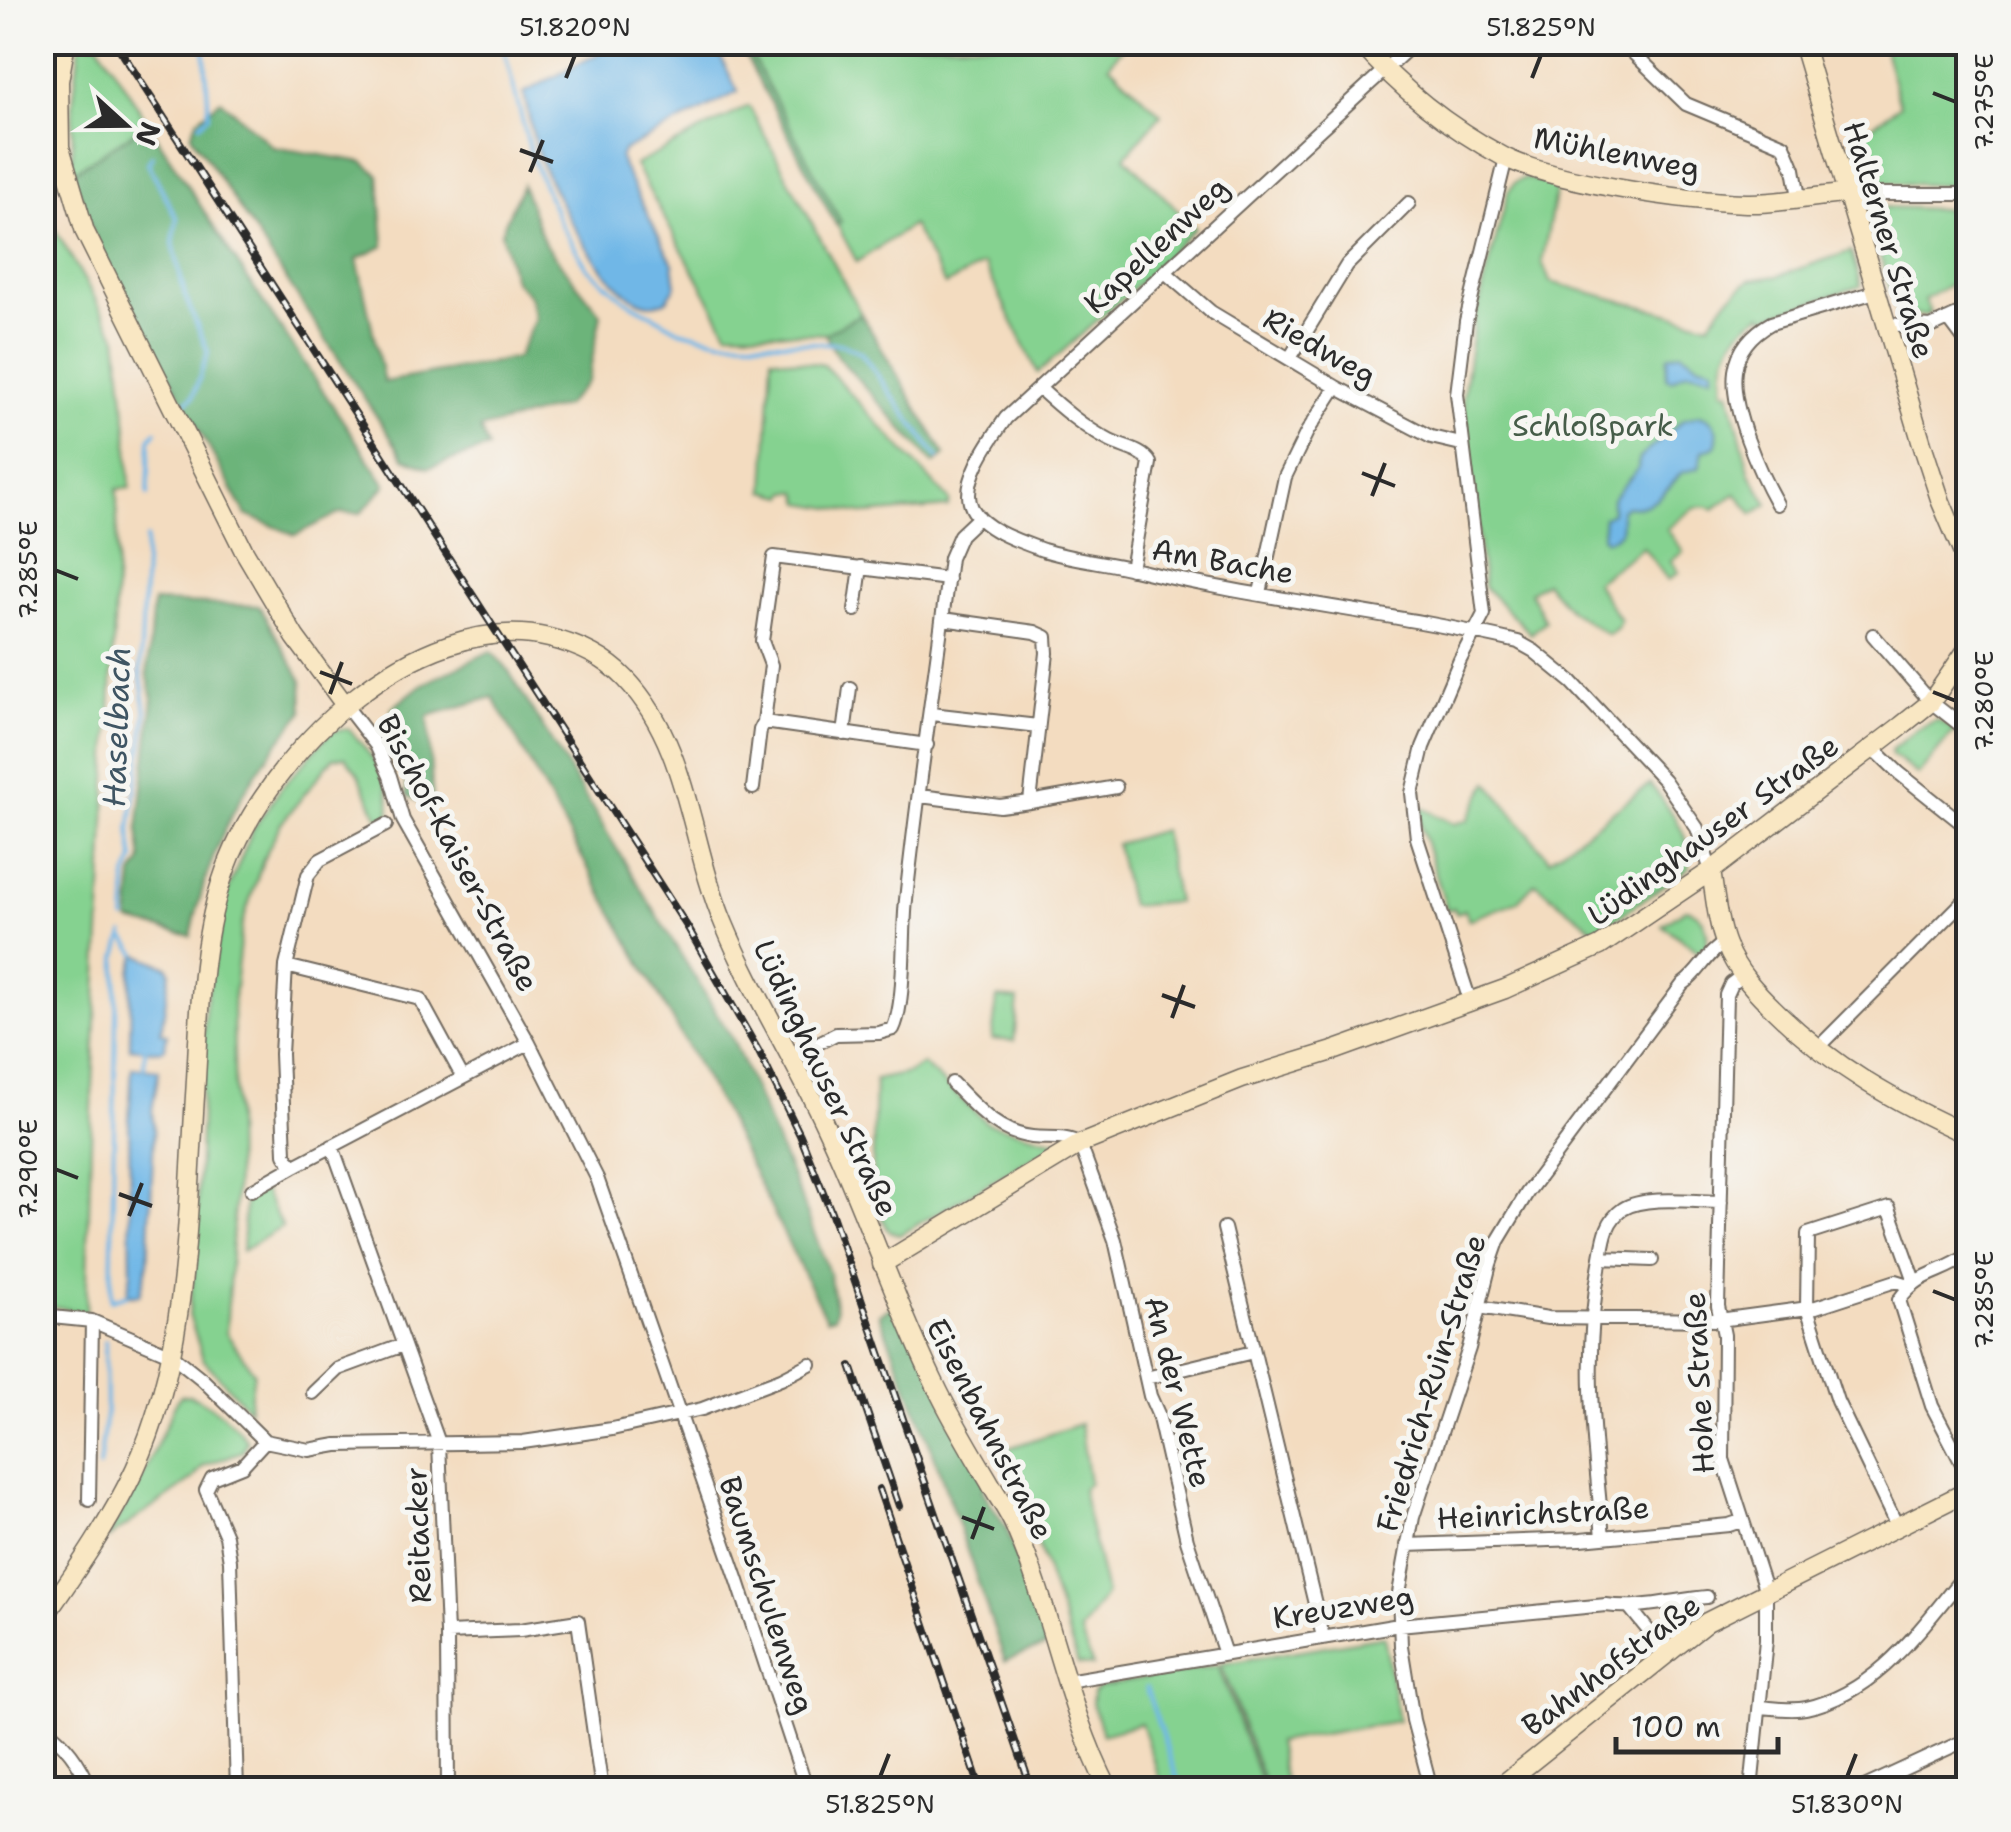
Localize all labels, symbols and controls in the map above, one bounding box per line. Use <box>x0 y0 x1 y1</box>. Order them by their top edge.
text: 51.820°N <box>519 10 631 44</box>
text: 51.825°N <box>1486 10 1596 44</box>
text: 7.275°E <box>1967 53 2001 151</box>
north arrow <box>75 75 175 175</box>
street label: Halterner Straße <box>1833 116 1945 364</box>
text: N <box>127 117 170 151</box>
street label: Mühlenweg <box>1530 117 1704 189</box>
street label: Kapellenweg <box>1075 167 1237 323</box>
street label: Riedweg <box>1256 298 1384 396</box>
park label: Schloßpark <box>1512 405 1674 446</box>
text: 7.285°E <box>11 521 45 619</box>
street label: Am Bache <box>1149 528 1297 594</box>
water label: Haselbach <box>92 646 140 808</box>
text: 7.280°E <box>1967 651 2001 752</box>
street label: Bischof-Kaiser-Straße <box>368 707 548 999</box>
street label: Lüdinghauser Straße <box>1579 725 1847 935</box>
street label: Lüdinghauser Straße <box>744 933 908 1223</box>
text: 7.290°E <box>11 1119 45 1219</box>
street label: Friedrich-Ruin-Straße <box>1366 1229 1496 1537</box>
text: 7.285°E <box>1967 1251 2001 1349</box>
street label: Hohe Straße <box>1674 1291 1724 1475</box>
street label: An der Wette <box>1134 1292 1222 1492</box>
street label: Eisenbahnstraße <box>917 1311 1063 1547</box>
street label: Reitacker <box>395 1466 441 1604</box>
street label: Baumschulenweg <box>709 1471 825 1719</box>
street label: Heinrichstraße <box>1436 1487 1650 1539</box>
street label: Kreuzweg <box>1270 1576 1416 1638</box>
street label: Bahnhofstraße <box>1513 1584 1709 1746</box>
scale bar <box>1616 1692 1778 1754</box>
text: 100 m <box>1631 1706 1721 1747</box>
text: 51.825°N <box>825 1787 935 1821</box>
text: 51.830°N <box>1791 1787 1903 1821</box>

